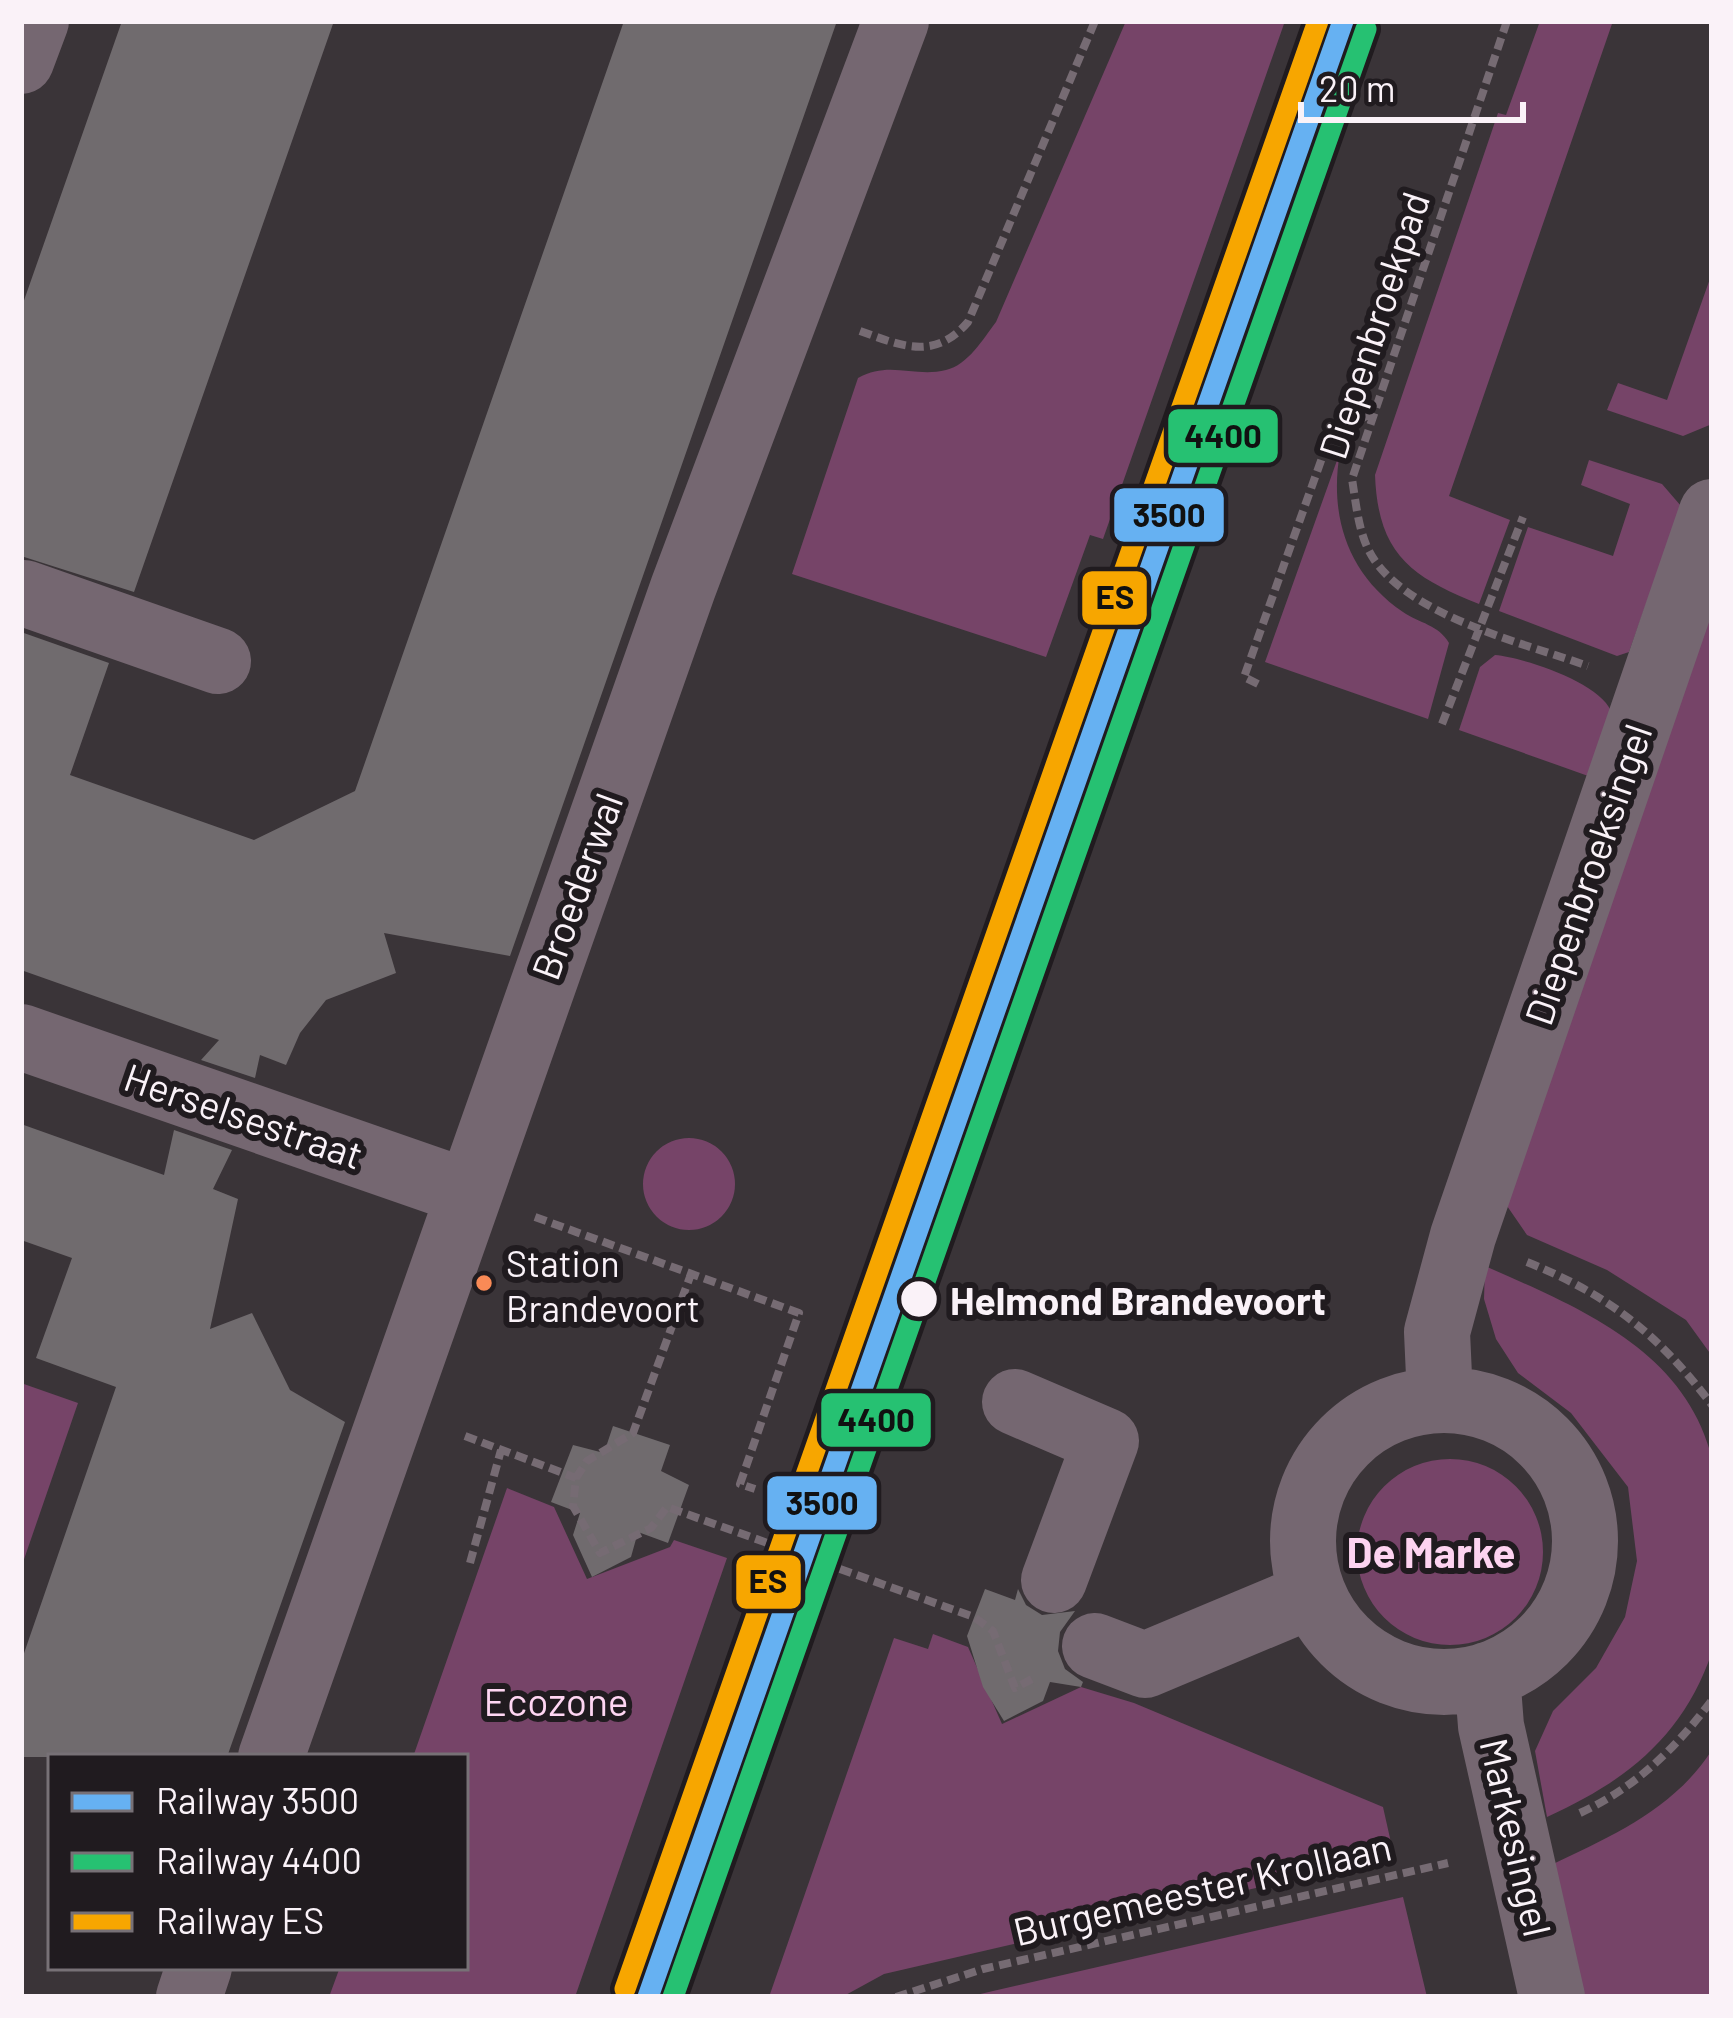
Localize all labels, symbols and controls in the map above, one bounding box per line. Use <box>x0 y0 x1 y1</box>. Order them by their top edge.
scale bar <box>1301 48 1523 122</box>
text: 20 m <box>1319 66 1396 109</box>
street label: Diepenbroekpad <box>1308 186 1438 464</box>
line badge: 4400 <box>1166 407 1280 465</box>
text: 4400 <box>1184 415 1262 455</box>
line badge: 3500 <box>1112 486 1226 544</box>
text: 3500 <box>1132 494 1206 534</box>
line badge: ES <box>1080 569 1149 627</box>
text: ES <box>1096 576 1134 616</box>
street label: Diepenbroeksingel <box>1514 717 1660 1031</box>
street label: Broederwal <box>521 787 631 985</box>
street label: Herselsestraat <box>119 1052 369 1178</box>
place label: Station Brandevoort <box>506 1241 700 1329</box>
marker: Station Brandevoort <box>473 1272 495 1294</box>
place label: Helmond Brandevoort <box>950 1276 1326 1323</box>
marker: Helmond Brandevoort <box>898 1278 940 1320</box>
line badge: 4400 <box>819 1391 933 1449</box>
text: 4400 <box>837 1399 915 1439</box>
line badge: 3500 <box>765 1474 879 1532</box>
text: 3500 <box>785 1482 859 1522</box>
district label: De Marke <box>1347 1526 1515 1576</box>
line badge: ES <box>734 1553 803 1611</box>
text: ES <box>749 1560 787 1600</box>
park label: Ecozone <box>483 1677 629 1724</box>
street label: Markesingel <box>1471 1734 1563 1940</box>
legend <box>48 1754 468 1970</box>
text: Railway 3500 <box>156 1778 359 1821</box>
street label: Burgemeester Krollaan <box>1008 1822 1396 1954</box>
text: Railway 4400 <box>156 1838 362 1881</box>
text: Railway ES <box>156 1898 324 1941</box>

